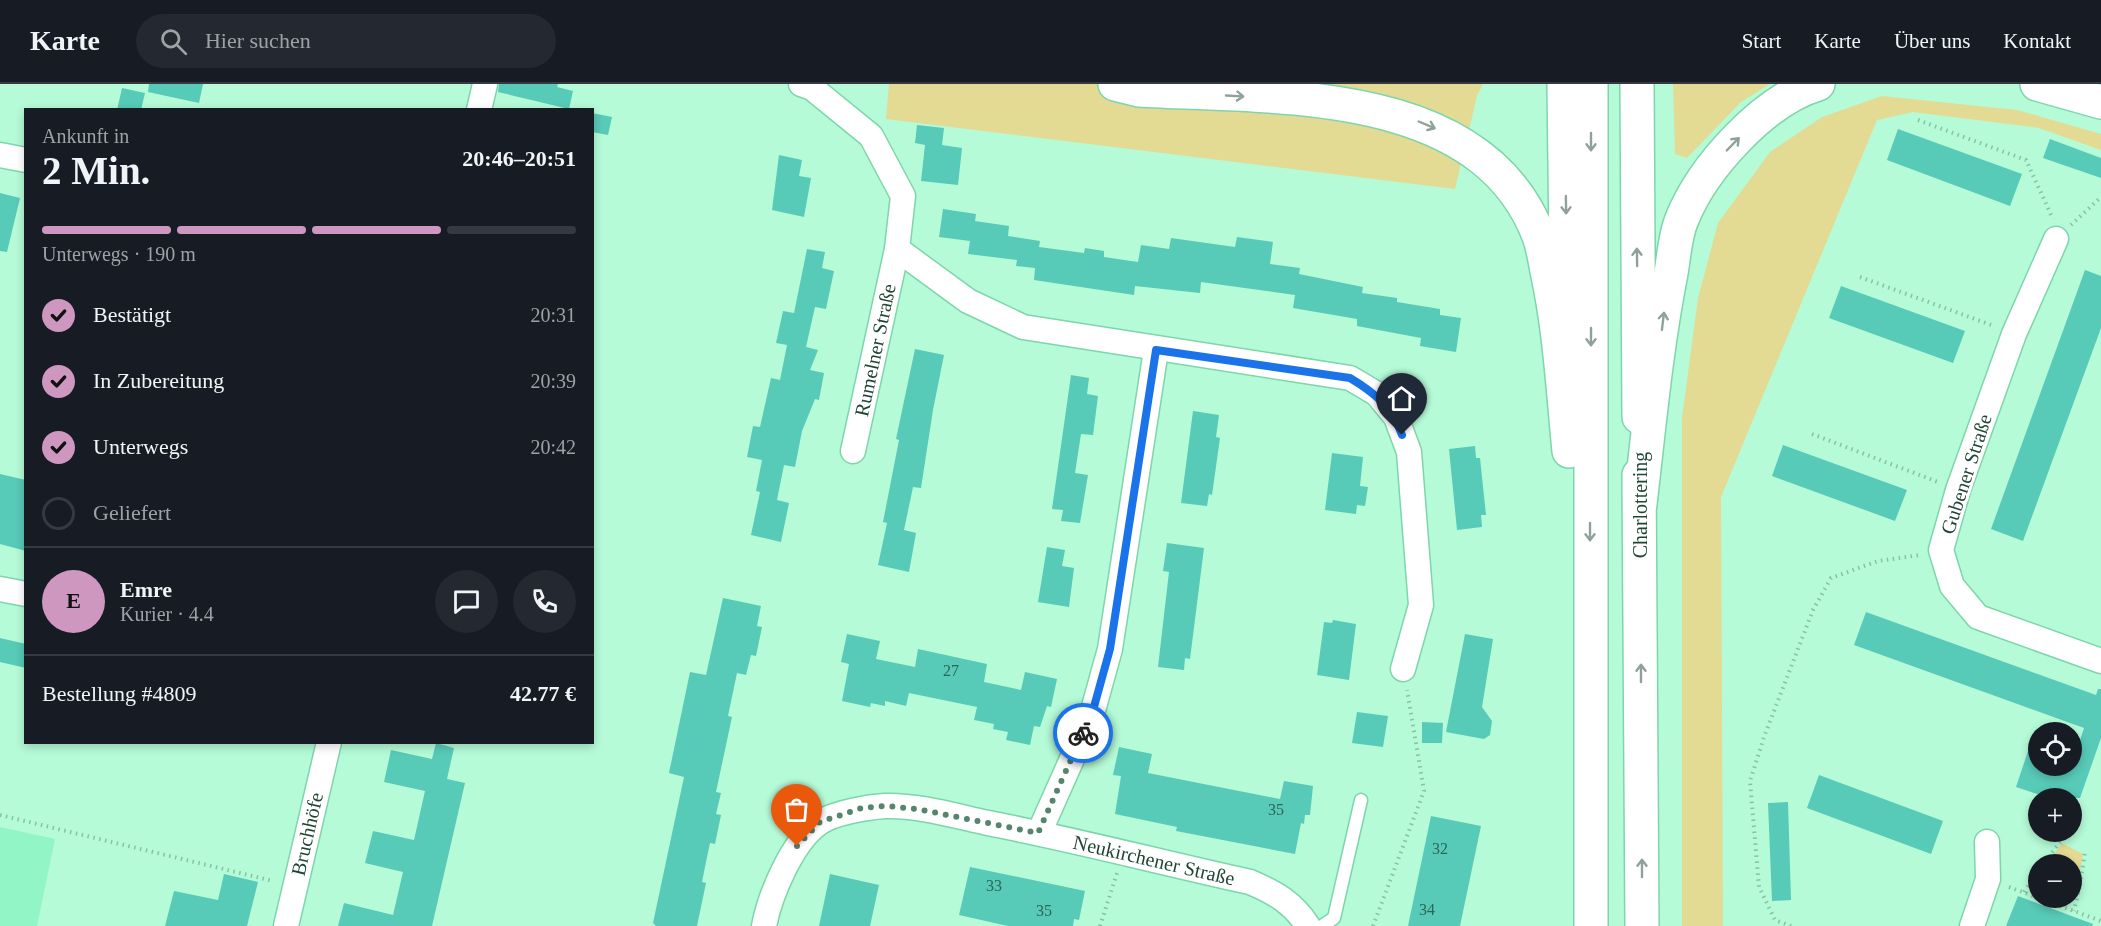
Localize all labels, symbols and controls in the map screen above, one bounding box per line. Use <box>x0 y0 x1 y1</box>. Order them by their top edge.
search box <box>136 14 556 68</box>
text: Karte <box>30 25 100 56</box>
icon: search <box>157 25 190 58</box>
text: Hier suchen <box>205 28 311 53</box>
text: Start <box>1742 29 1781 53</box>
text: Karte <box>1814 29 1861 53</box>
text: Über uns <box>1894 29 1970 53</box>
text: Kontakt <box>2003 29 2071 53</box>
one-way arrow <box>1225 90 1245 101</box>
one-way arrow <box>1417 120 1436 131</box>
text: Ankunft in <box>42 125 129 147</box>
one-way arrow <box>1585 132 1597 152</box>
one-way arrow <box>1726 137 1740 152</box>
text: 20:46–20:51 <box>462 146 576 171</box>
text: 2 Min. <box>42 149 150 192</box>
one-way arrow <box>1560 195 1571 215</box>
text: Unterwegs · 190 m <box>42 243 196 265</box>
one-way arrow <box>1632 247 1643 267</box>
street label: Rumelner Straße <box>850 282 900 418</box>
icon: check <box>42 299 75 332</box>
text: Bestätigt <box>93 302 171 327</box>
text: 20:31 <box>530 304 576 326</box>
one-way arrow <box>1658 312 1669 331</box>
one-way arrow <box>1585 327 1597 347</box>
icon: check <box>42 365 75 398</box>
text: In Zubereitung <box>93 368 224 393</box>
text: 20:39 <box>530 370 576 392</box>
pin <box>1376 373 1427 435</box>
icon: home <box>1385 382 1418 415</box>
street label: Gubener Straße <box>1936 411 1996 537</box>
icon: check <box>42 431 75 464</box>
text: Unterwegs <box>93 434 188 459</box>
text: 20:42 <box>530 436 576 458</box>
street label: Charlottering <box>1629 452 1652 558</box>
text: Geliefert <box>93 500 171 525</box>
one-way arrow <box>1584 522 1596 542</box>
button: chat <box>435 570 498 633</box>
button: phone <box>513 570 576 633</box>
text: Emre <box>120 577 172 602</box>
text: E <box>66 588 81 613</box>
text: Kurier · 4.4 <box>120 603 214 625</box>
house number: 27 <box>943 662 959 679</box>
one-way arrow <box>1635 663 1647 683</box>
text: Bestellung #4809 <box>42 681 197 706</box>
text: 42.77 € <box>510 681 576 706</box>
courier <box>1053 703 1113 763</box>
icon: bike <box>1067 717 1100 750</box>
map controls <box>2028 722 2082 908</box>
button: locate <box>2028 722 2082 776</box>
pin <box>771 784 822 846</box>
button: + <box>2028 788 2082 842</box>
street label: Bruchhöfe <box>287 790 327 878</box>
icon: bag <box>780 793 813 826</box>
house number: 35 <box>1268 801 1284 818</box>
street label: Neukirchener Straße <box>1071 831 1237 889</box>
house number: 32 <box>1432 840 1448 857</box>
button: − <box>2028 854 2082 908</box>
one-way arrow <box>1636 858 1648 878</box>
house number: 33 <box>986 877 1002 894</box>
house number: 34 <box>1419 901 1435 918</box>
house number: 35 <box>1036 902 1052 919</box>

